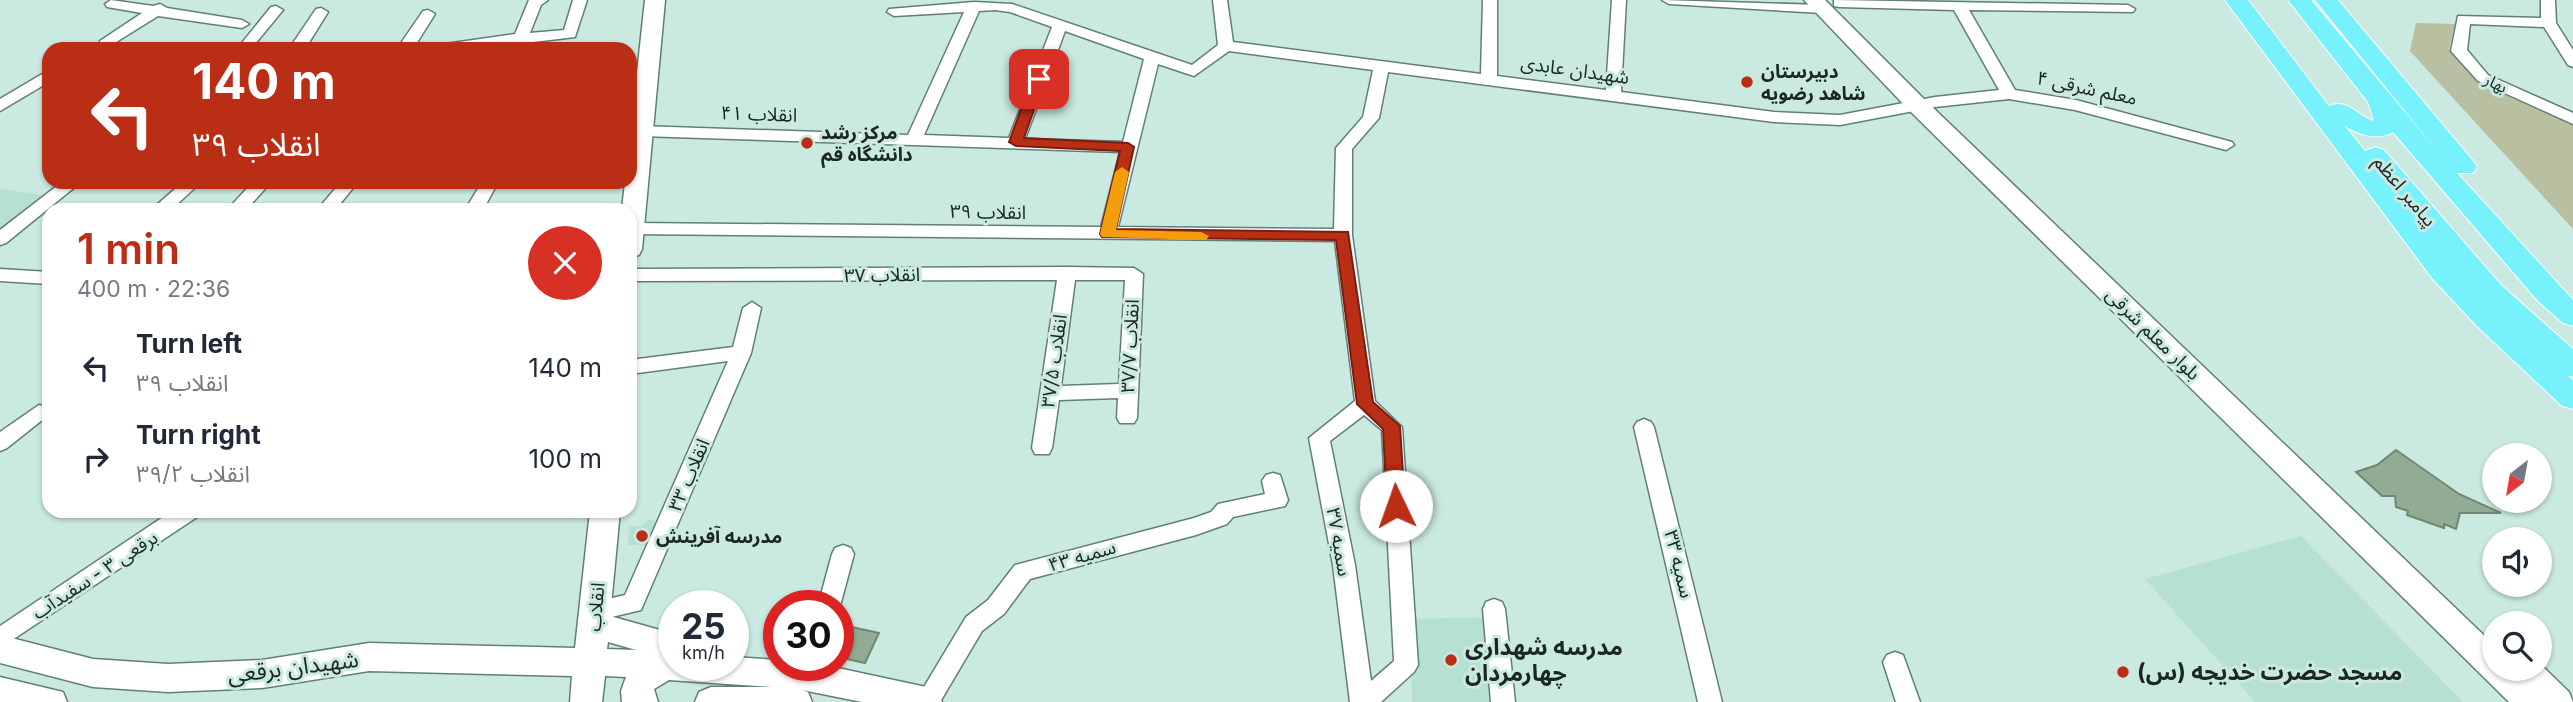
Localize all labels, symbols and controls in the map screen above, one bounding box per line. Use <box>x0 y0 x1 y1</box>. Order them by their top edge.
pin <box>1009 49 1069 109</box>
street label: شهیدان عابدی <box>1519 51 1631 89</box>
text: 140 m <box>192 52 336 111</box>
icon: arrive <box>1020 60 1058 98</box>
place label: دبیرستان شاهد رضویه <box>1761 60 1866 105</box>
street label: معلم شرقی ۴ <box>2034 66 2139 113</box>
street label: بهار <box>2480 68 2511 97</box>
icon: left <box>77 70 168 161</box>
marker: دبیرستان شاهد رضویه <box>1739 74 1755 90</box>
street label: انقلاب ۴۱ <box>720 101 798 127</box>
place label: مرکز رشد دانشگاه قم <box>821 121 913 169</box>
text: انقلاب ۳۹ <box>192 125 321 164</box>
marker: مرکز رشد دانشگاه قم <box>799 135 815 151</box>
street label: پیامبر اعظم <box>2366 151 2441 233</box>
street label: انقلاب ۳۹ <box>950 200 1026 224</box>
text: 1 min <box>77 223 180 274</box>
button: close <box>528 226 602 300</box>
street label: انقلاب ۳۷ <box>844 263 920 287</box>
text: 400 m · 22:36 <box>77 275 230 303</box>
street label: بلوار معلم شرقی <box>2099 283 2205 387</box>
street label: انقلاب ۳۷/۷ <box>1116 298 1144 394</box>
street label: انقلاب ۳۷/۵ <box>1036 313 1072 409</box>
text: Turn left <box>136 328 242 359</box>
icon: left <box>77 349 115 387</box>
text: 140 m <box>528 352 602 383</box>
text: انقلاب ۳۹ <box>136 369 228 397</box>
text: Turn right <box>136 419 261 450</box>
street label: انقلاب ۳۳ <box>663 435 715 515</box>
icon: right <box>77 440 115 478</box>
text: 100 m <box>529 443 602 474</box>
north arrow <box>2482 443 2552 513</box>
map controls <box>2482 443 2552 681</box>
text: انقلاب ۳۹/۲ <box>136 460 250 488</box>
position arrow <box>1359 469 1433 543</box>
street label: سمیه ۳۷ <box>1322 506 1356 578</box>
place label: مدرسه آفرینش <box>656 525 782 548</box>
street label: برقعی ۳ - سفیدآب <box>28 526 162 624</box>
button: sound <box>2482 527 2552 597</box>
marker: مدرسه آفرینش <box>634 528 650 544</box>
street label: سمیه ۳۳ <box>1659 528 1699 600</box>
street label: سمیه ۴۳ <box>1046 535 1118 577</box>
street label: انقلاب <box>582 581 610 633</box>
speed limit sign: 30 <box>763 590 854 681</box>
text: 25 <box>681 605 726 647</box>
button: search <box>2482 611 2552 681</box>
place label: مدرسه شهداری چهارمردان <box>1465 633 1623 689</box>
text: km/h <box>682 642 725 663</box>
street label: شهیدان برقعی <box>226 645 360 689</box>
marker: مدرسه شهداری چهارمردان <box>1443 652 1459 668</box>
place label: مسجد حضرت خدیجه (س) <box>2137 658 2402 686</box>
marker: مسجد حضرت خدیجه (س) <box>2115 664 2131 680</box>

